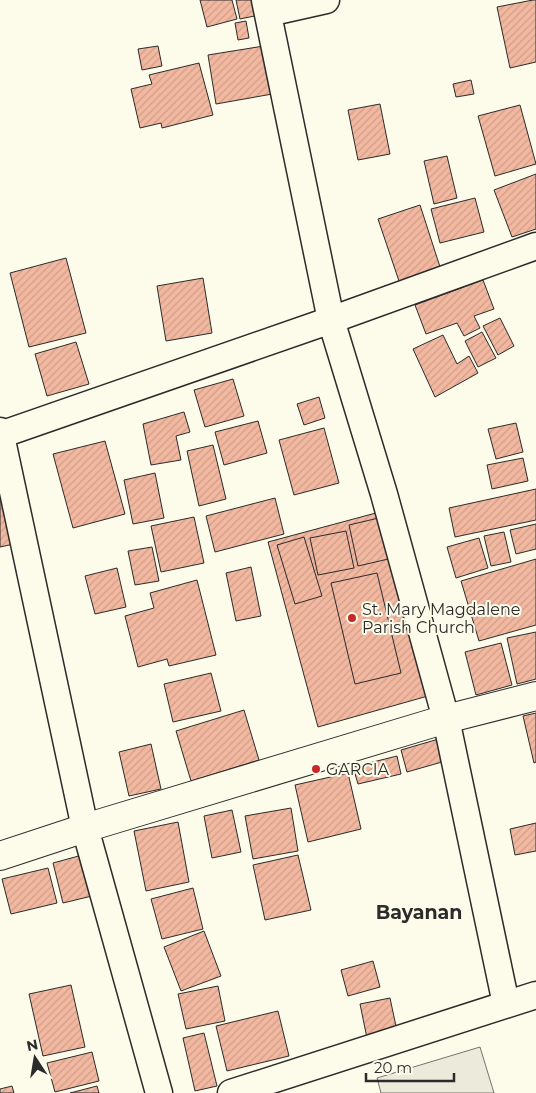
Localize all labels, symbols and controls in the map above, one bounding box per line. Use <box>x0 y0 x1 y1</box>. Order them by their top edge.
place label: St. Mary Magdalene Parish Church <box>362 600 520 637</box>
marker: St. Mary Magdalene Parish Church <box>346 612 358 624</box>
place label: GARCIA <box>326 760 390 779</box>
marker: GARCIA <box>310 763 322 775</box>
district label: Bayanan <box>376 901 462 924</box>
north arrow <box>10 1033 60 1083</box>
text: N <box>25 1035 40 1055</box>
scale bar <box>366 1050 454 1082</box>
text: 20 m <box>374 1058 412 1077</box>

